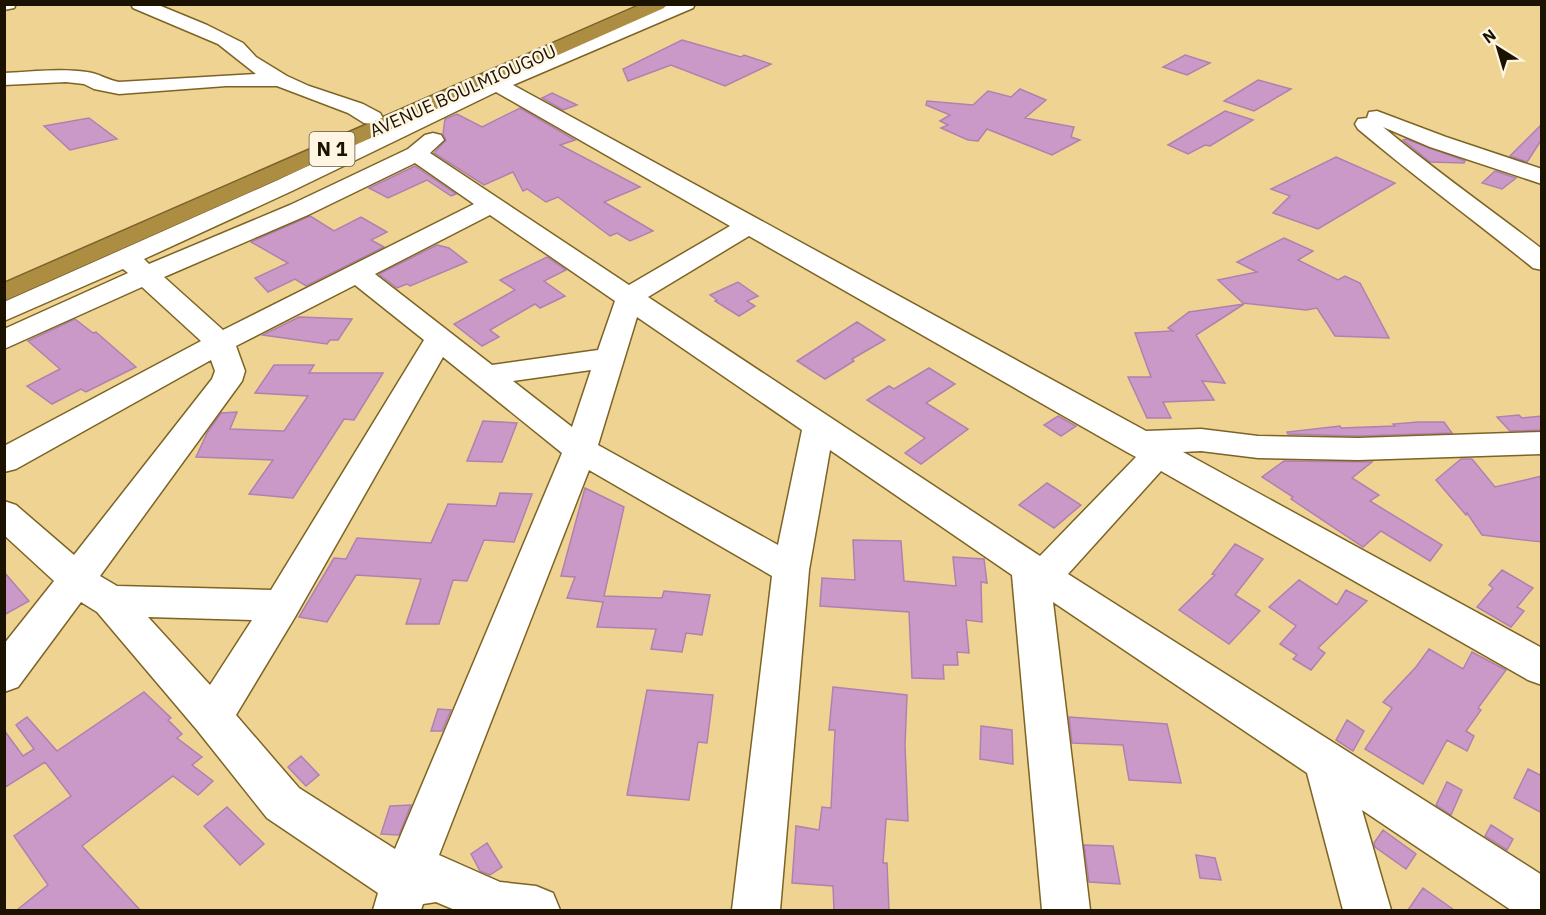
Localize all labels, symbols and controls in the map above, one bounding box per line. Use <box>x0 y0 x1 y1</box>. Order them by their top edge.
north arrow <box>1468 18 1528 78</box>
text: N <box>1478 25 1500 47</box>
street label: AVENUE BOULMIOUGOU <box>366 39 560 142</box>
road number: N 1 <box>310 132 354 166</box>

